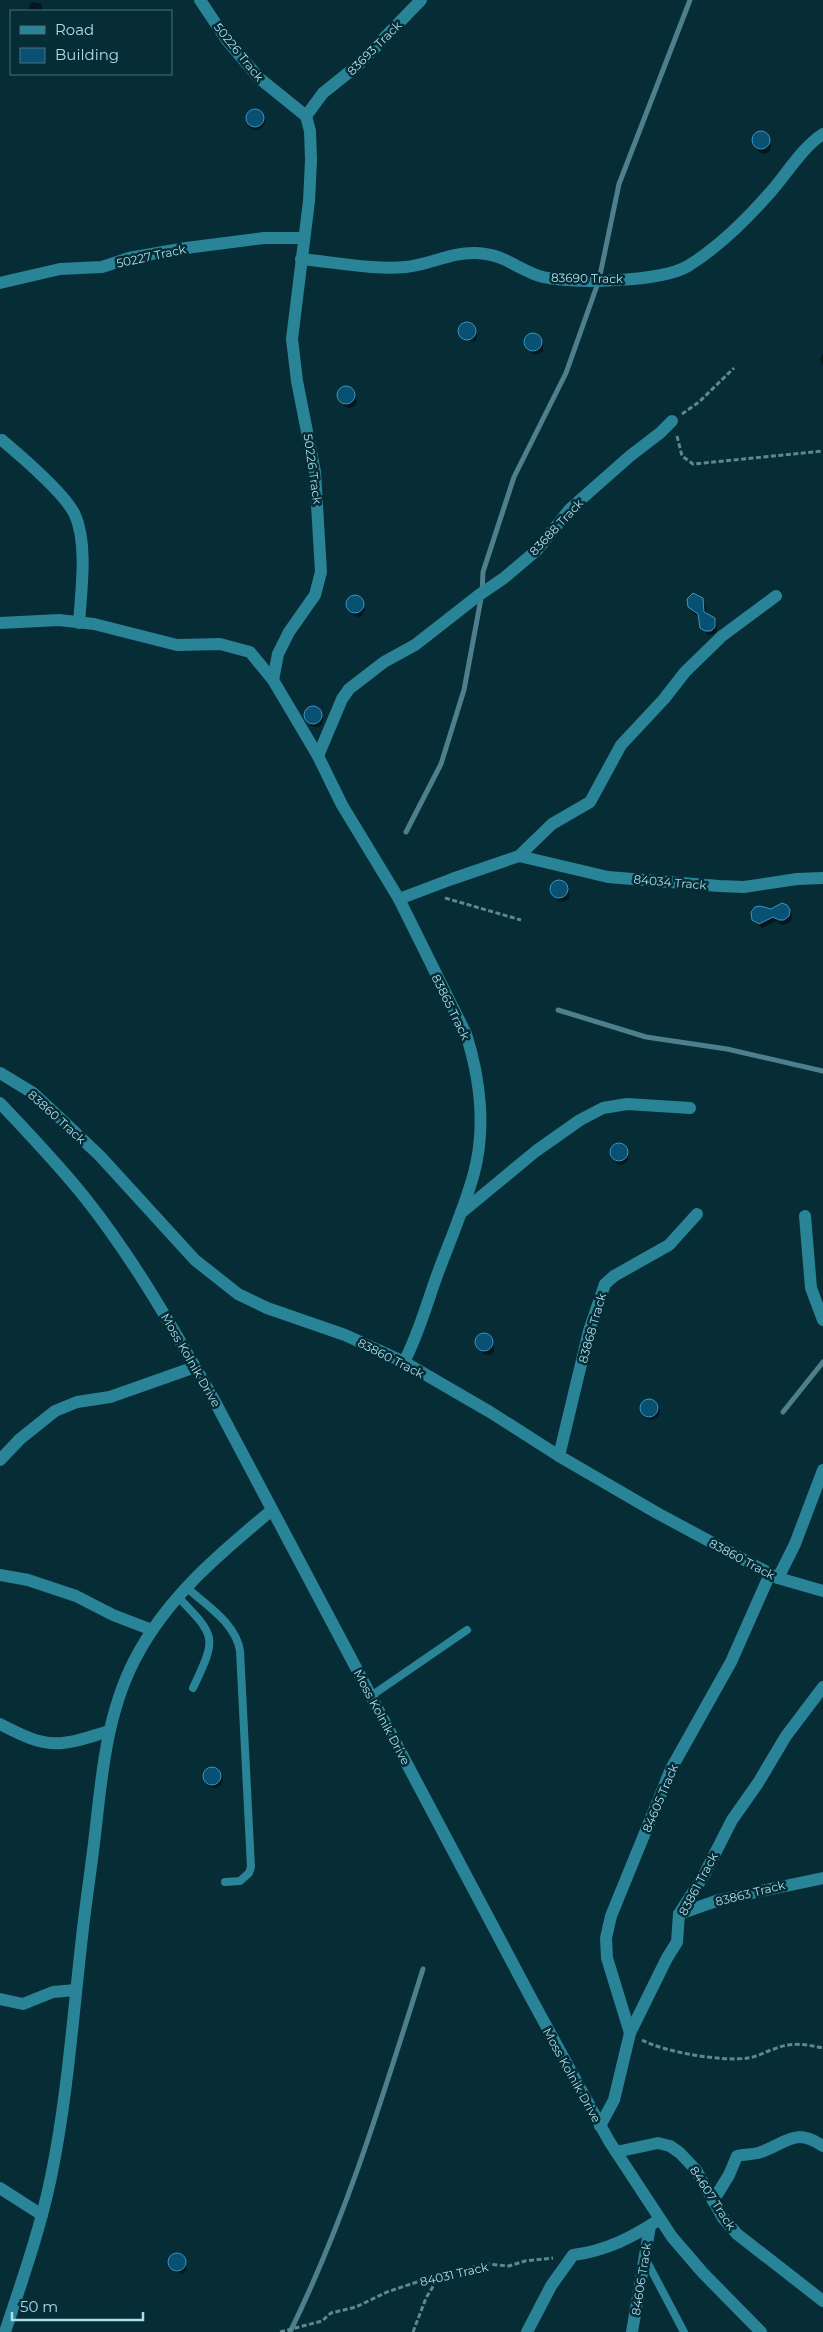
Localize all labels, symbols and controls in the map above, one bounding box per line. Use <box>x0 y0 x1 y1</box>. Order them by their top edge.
legend <box>10 10 172 75</box>
street label: 83693 Track <box>344 17 405 78</box>
text: Road <box>55 20 94 39</box>
street label: 50226 Track <box>211 20 268 85</box>
text: Building <box>55 45 119 64</box>
street label: 50227 Track <box>115 241 188 271</box>
street label: 83690 Track <box>551 270 624 286</box>
street label: 50226 Track <box>301 433 325 506</box>
street label: 83688 Track <box>526 495 587 559</box>
street label: 84034 Track <box>633 871 708 893</box>
street label: 83865 Track <box>429 972 474 1043</box>
street label: 83860 Track <box>25 1087 90 1147</box>
street label: 83868 Track <box>575 1290 609 1365</box>
street label: Moss Kolnik Drive <box>158 1310 224 1410</box>
street label: 83860 Track <box>355 1335 427 1381</box>
street label: 83860 Track <box>706 1535 778 1583</box>
street label: Moss Kolnik Drive <box>351 1667 413 1767</box>
street label: 84605 Track <box>639 1761 681 1834</box>
street label: 83861 Track <box>675 1849 721 1918</box>
street label: 83863 Track <box>714 1877 787 1909</box>
street label: Moss Kolnik Drive <box>540 2025 604 2125</box>
street label: 84607 Track <box>687 2163 740 2233</box>
street label: 84606 Track <box>628 2241 654 2316</box>
street label: 84031 Track <box>418 2259 490 2289</box>
scale bar <box>12 2290 144 2322</box>
text: 50 m <box>20 2297 58 2316</box>

